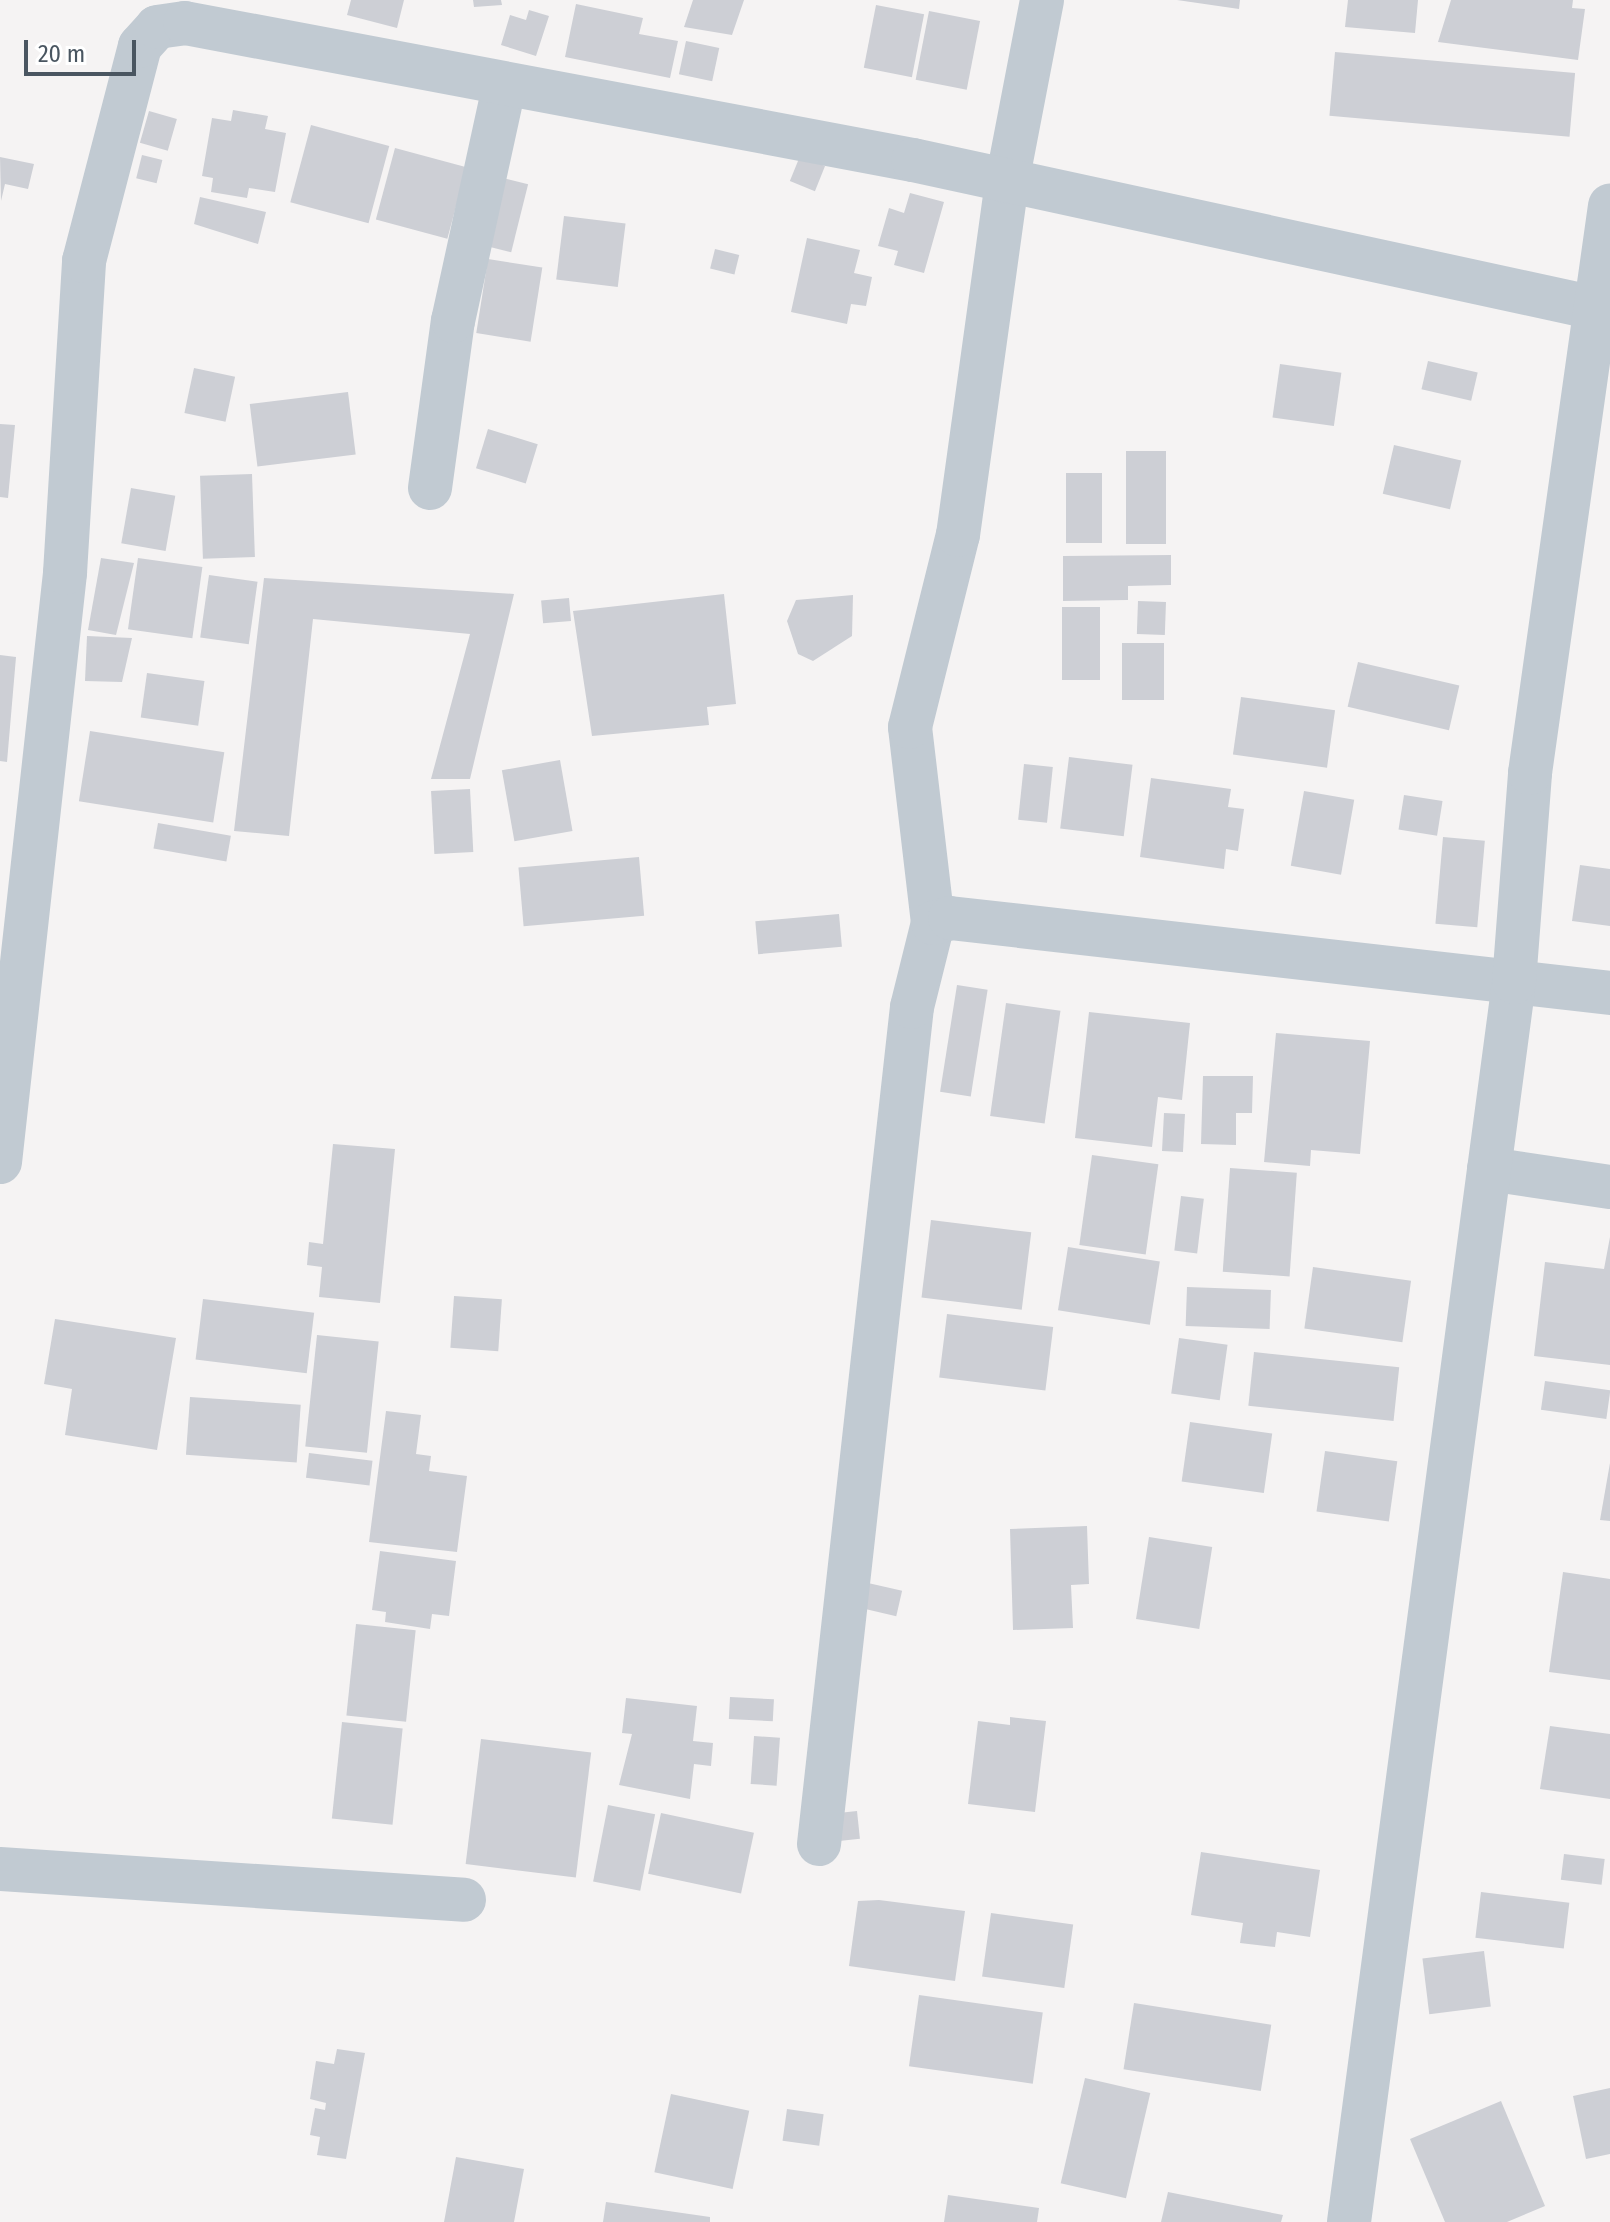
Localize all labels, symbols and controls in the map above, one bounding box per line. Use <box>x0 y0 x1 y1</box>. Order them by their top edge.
scale bar <box>28 24 140 74</box>
text: 20 m <box>38 40 85 68</box>

